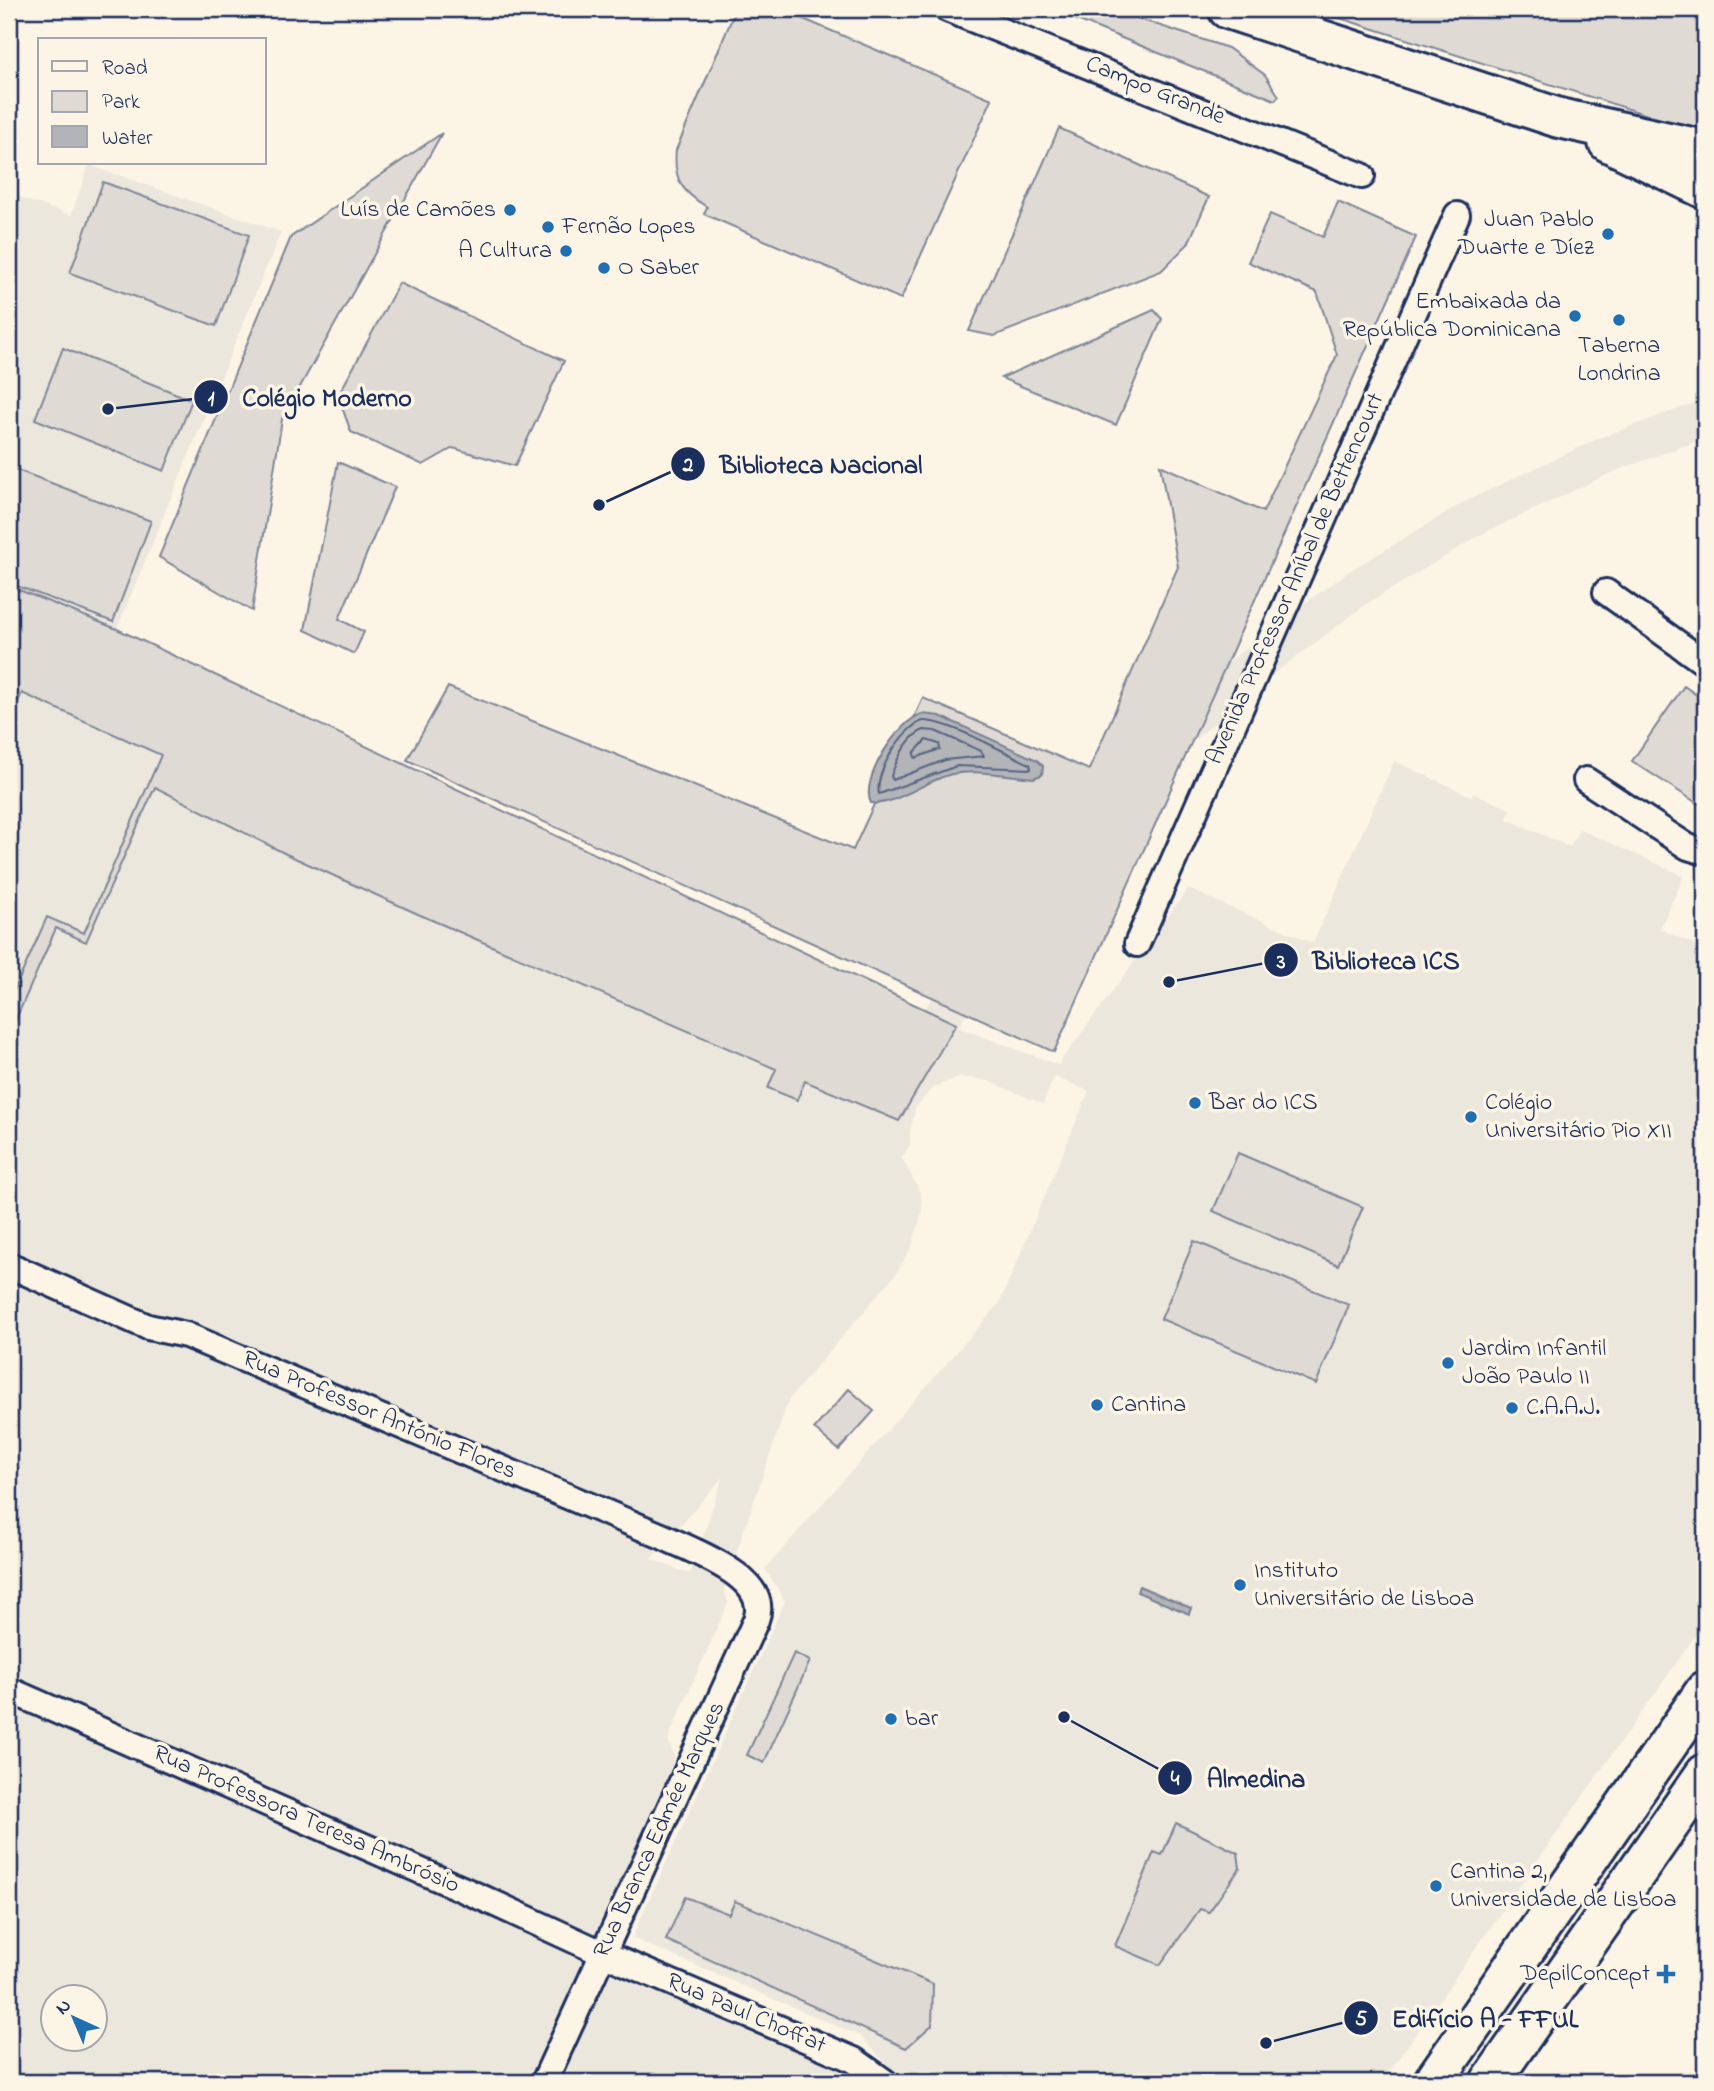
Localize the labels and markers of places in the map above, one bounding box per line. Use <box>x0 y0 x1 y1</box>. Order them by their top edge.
place label: Luís de Camões <box>340 193 496 228</box>
marker: Luís de Camões <box>502 202 518 218</box>
place label: Juan Pablo Duarte e Díez <box>1457 203 1595 266</box>
place label: Fernão Lopes <box>561 210 696 245</box>
marker: Fernão Lopes <box>540 219 556 235</box>
marker: Juan Pablo Duarte e Díez <box>1600 226 1616 242</box>
place label: A Cultura <box>458 234 552 269</box>
marker: A Cultura <box>558 243 574 259</box>
place label: O Saber <box>618 251 700 286</box>
marker: O Saber <box>596 260 612 276</box>
place label: Embaixada da República Dominicana <box>1343 285 1561 348</box>
marker: Embaixada da República Dominicana <box>1567 308 1583 324</box>
marker: Taberna Londrina <box>1611 312 1627 328</box>
place label: Taberna Londrina <box>1577 329 1661 392</box>
callout: Colégio Moderno <box>193 374 425 421</box>
callout: Biblioteca Nacional <box>670 441 936 488</box>
callout: Biblioteca ICS <box>1263 937 1473 984</box>
place label: Bar do ICS <box>1208 1086 1318 1121</box>
place label: Colégio Universitário Pio XII <box>1485 1086 1672 1149</box>
marker: Bar do ICS <box>1187 1095 1203 1111</box>
marker: Colégio Universitário Pio XII <box>1463 1109 1479 1125</box>
place label: Jardim Infantil João Paulo II <box>1462 1332 1606 1395</box>
marker: Jardim Infantil João Paulo II <box>1440 1355 1456 1371</box>
place label: Cantina <box>1111 1388 1186 1423</box>
place label: C.A.A.J. <box>1526 1391 1600 1426</box>
marker: Cantina <box>1089 1397 1105 1413</box>
marker: C.A.A.J. <box>1504 1400 1520 1416</box>
place label: Instituto Universitário de Lisboa <box>1254 1554 1474 1617</box>
marker: Instituto Universitário de Lisboa <box>1232 1577 1248 1593</box>
place label: bar <box>905 1702 939 1737</box>
marker: bar <box>883 1711 899 1727</box>
callout: Almedina <box>1157 1754 1319 1801</box>
place label: Cantina 2, Universidade de Lisboa <box>1450 1855 1677 1918</box>
marker: Cantina 2, Universidade de Lisboa <box>1428 1878 1444 1894</box>
place label: DepilConcept <box>1519 1957 1650 1992</box>
marker: DepilConcept <box>1656 1964 1676 1984</box>
callout: Edifício A - FFUL <box>1343 1994 1593 2041</box>

